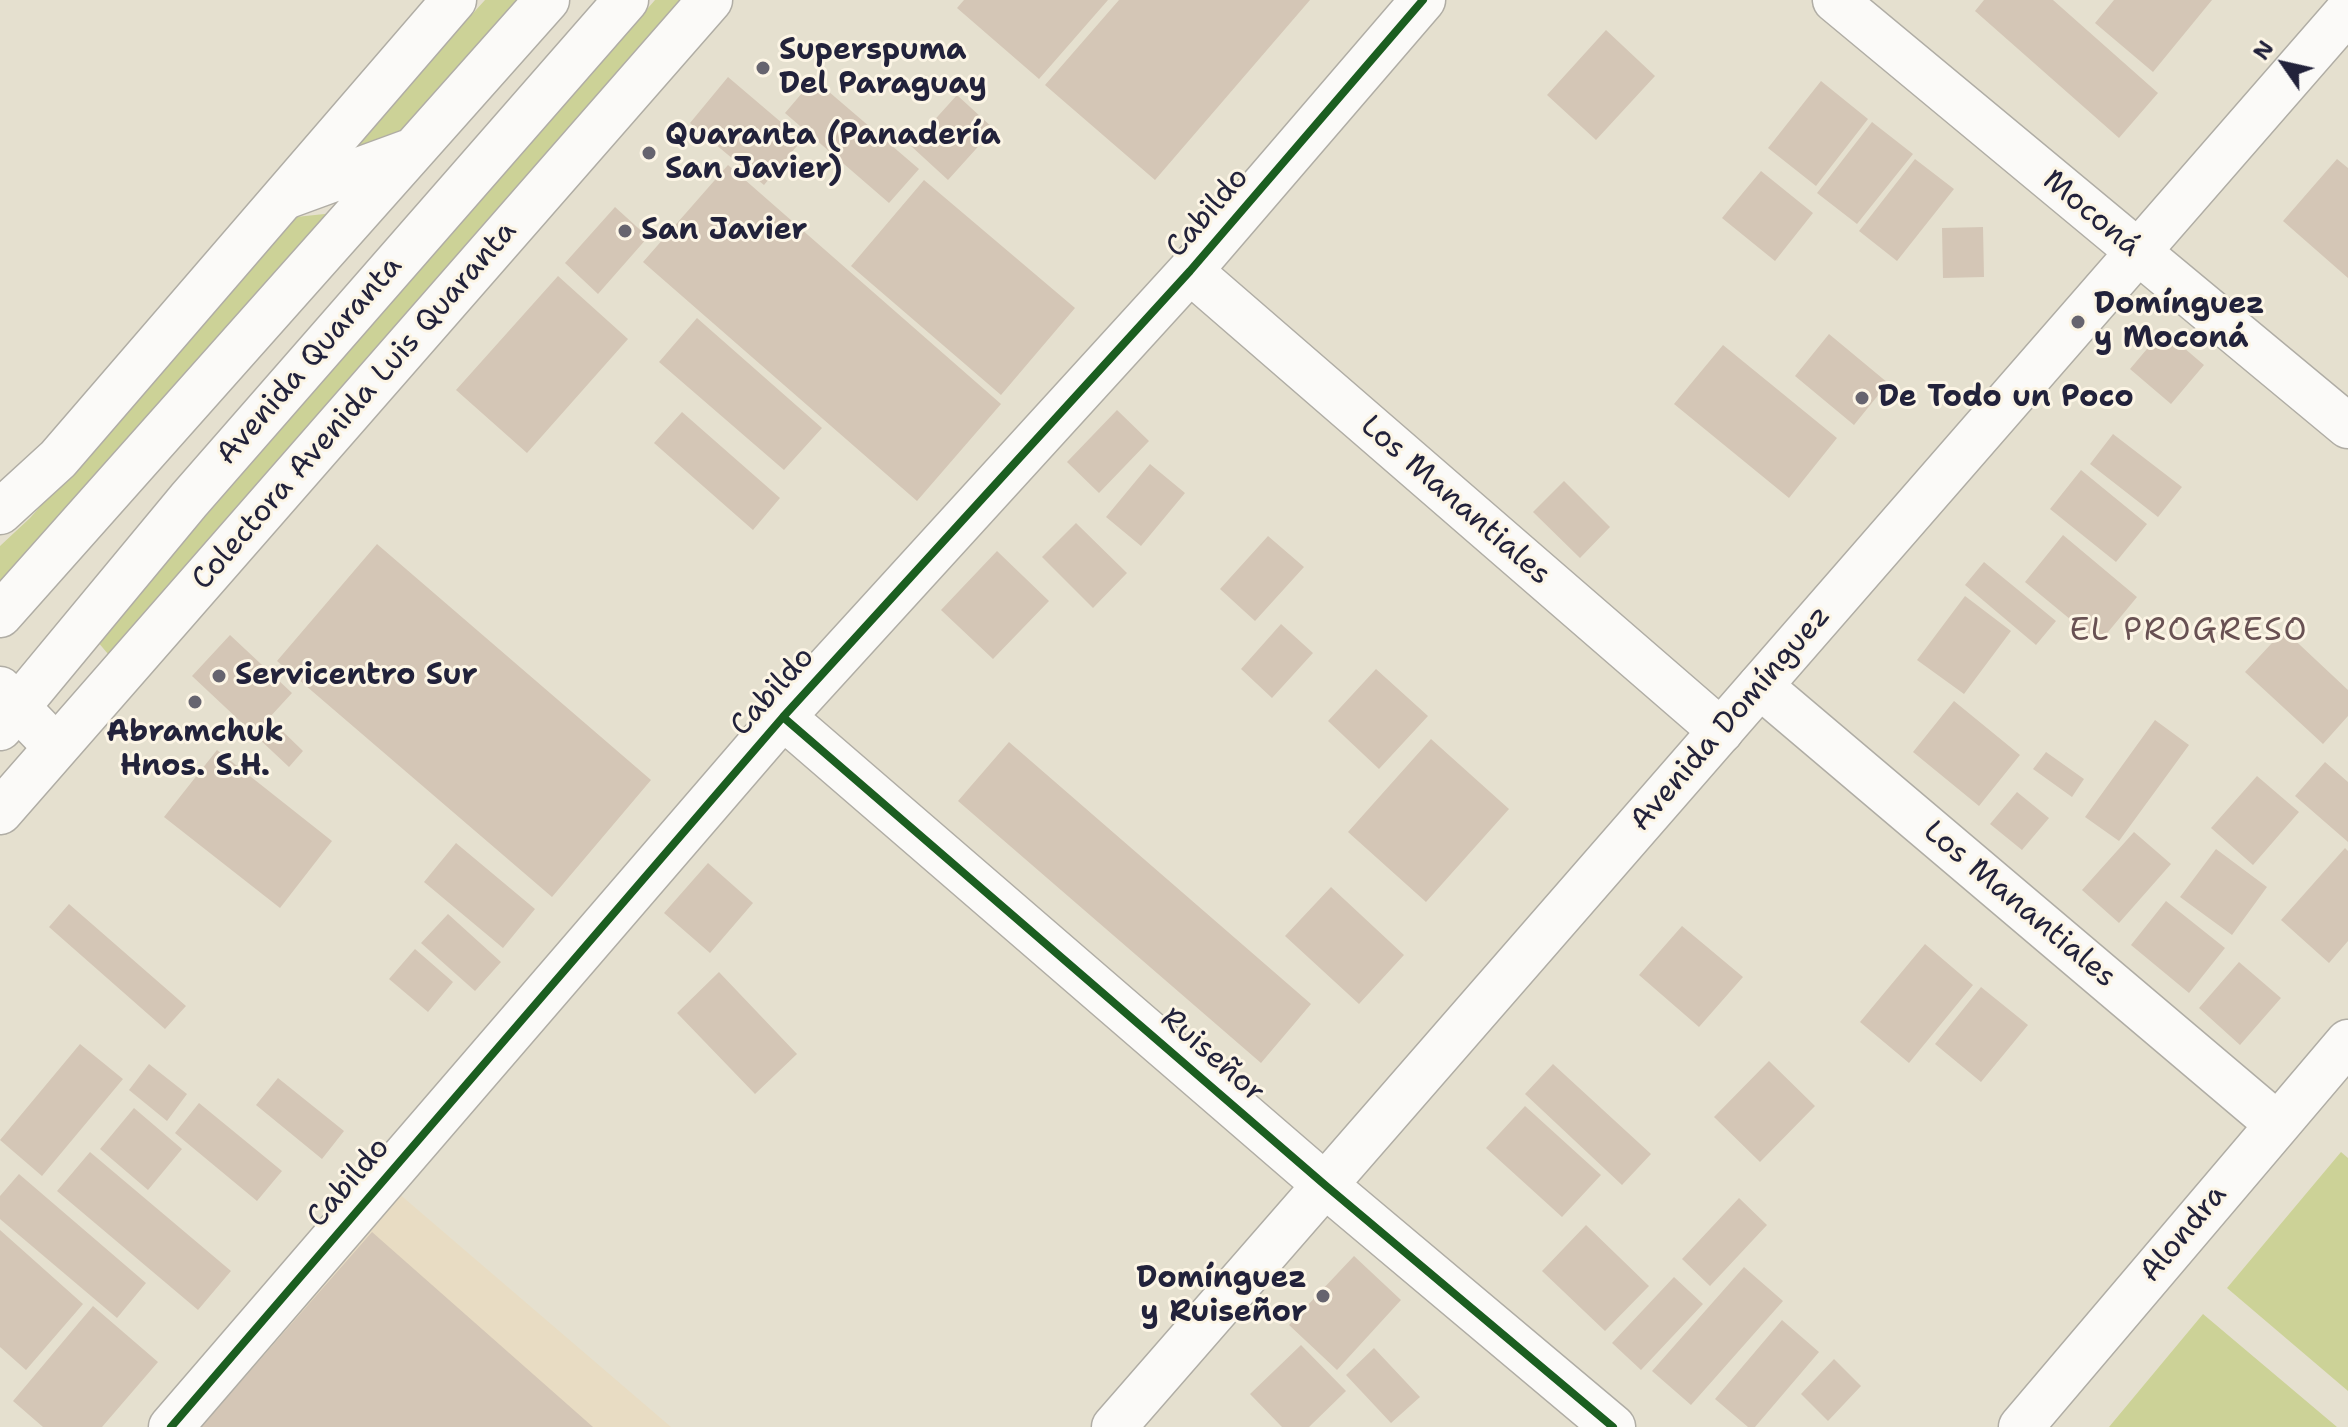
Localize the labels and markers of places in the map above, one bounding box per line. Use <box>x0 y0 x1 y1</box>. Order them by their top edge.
place label: Superspuma Del Paraguay <box>779 33 987 104</box>
marker: Superspuma Del Paraguay <box>754 59 772 77</box>
place label: Quaranta (Panadería San Javier) <box>665 118 1001 188</box>
marker: Quaranta (Panadería San Javier) <box>640 144 658 162</box>
place label: San Javier <box>641 213 807 249</box>
marker: San Javier <box>616 222 634 240</box>
place label: Domínguez y Moconá <box>2094 287 2265 358</box>
marker: Domínguez y Moconá <box>2069 313 2087 331</box>
place label: De Todo un Poco <box>1878 380 2134 416</box>
marker: De Todo un Poco <box>1853 389 1871 407</box>
place label: Servicentro Sur <box>235 658 478 694</box>
marker: Servicentro Sur <box>210 667 228 685</box>
marker: Abramchuk Hnos. S.H. <box>186 693 204 711</box>
place label: Abramchuk Hnos. S.H. <box>106 715 284 786</box>
place label: Domínguez y Ruiseñor <box>1136 1261 1307 1332</box>
marker: Domínguez y Ruiseñor <box>1314 1287 1332 1305</box>

